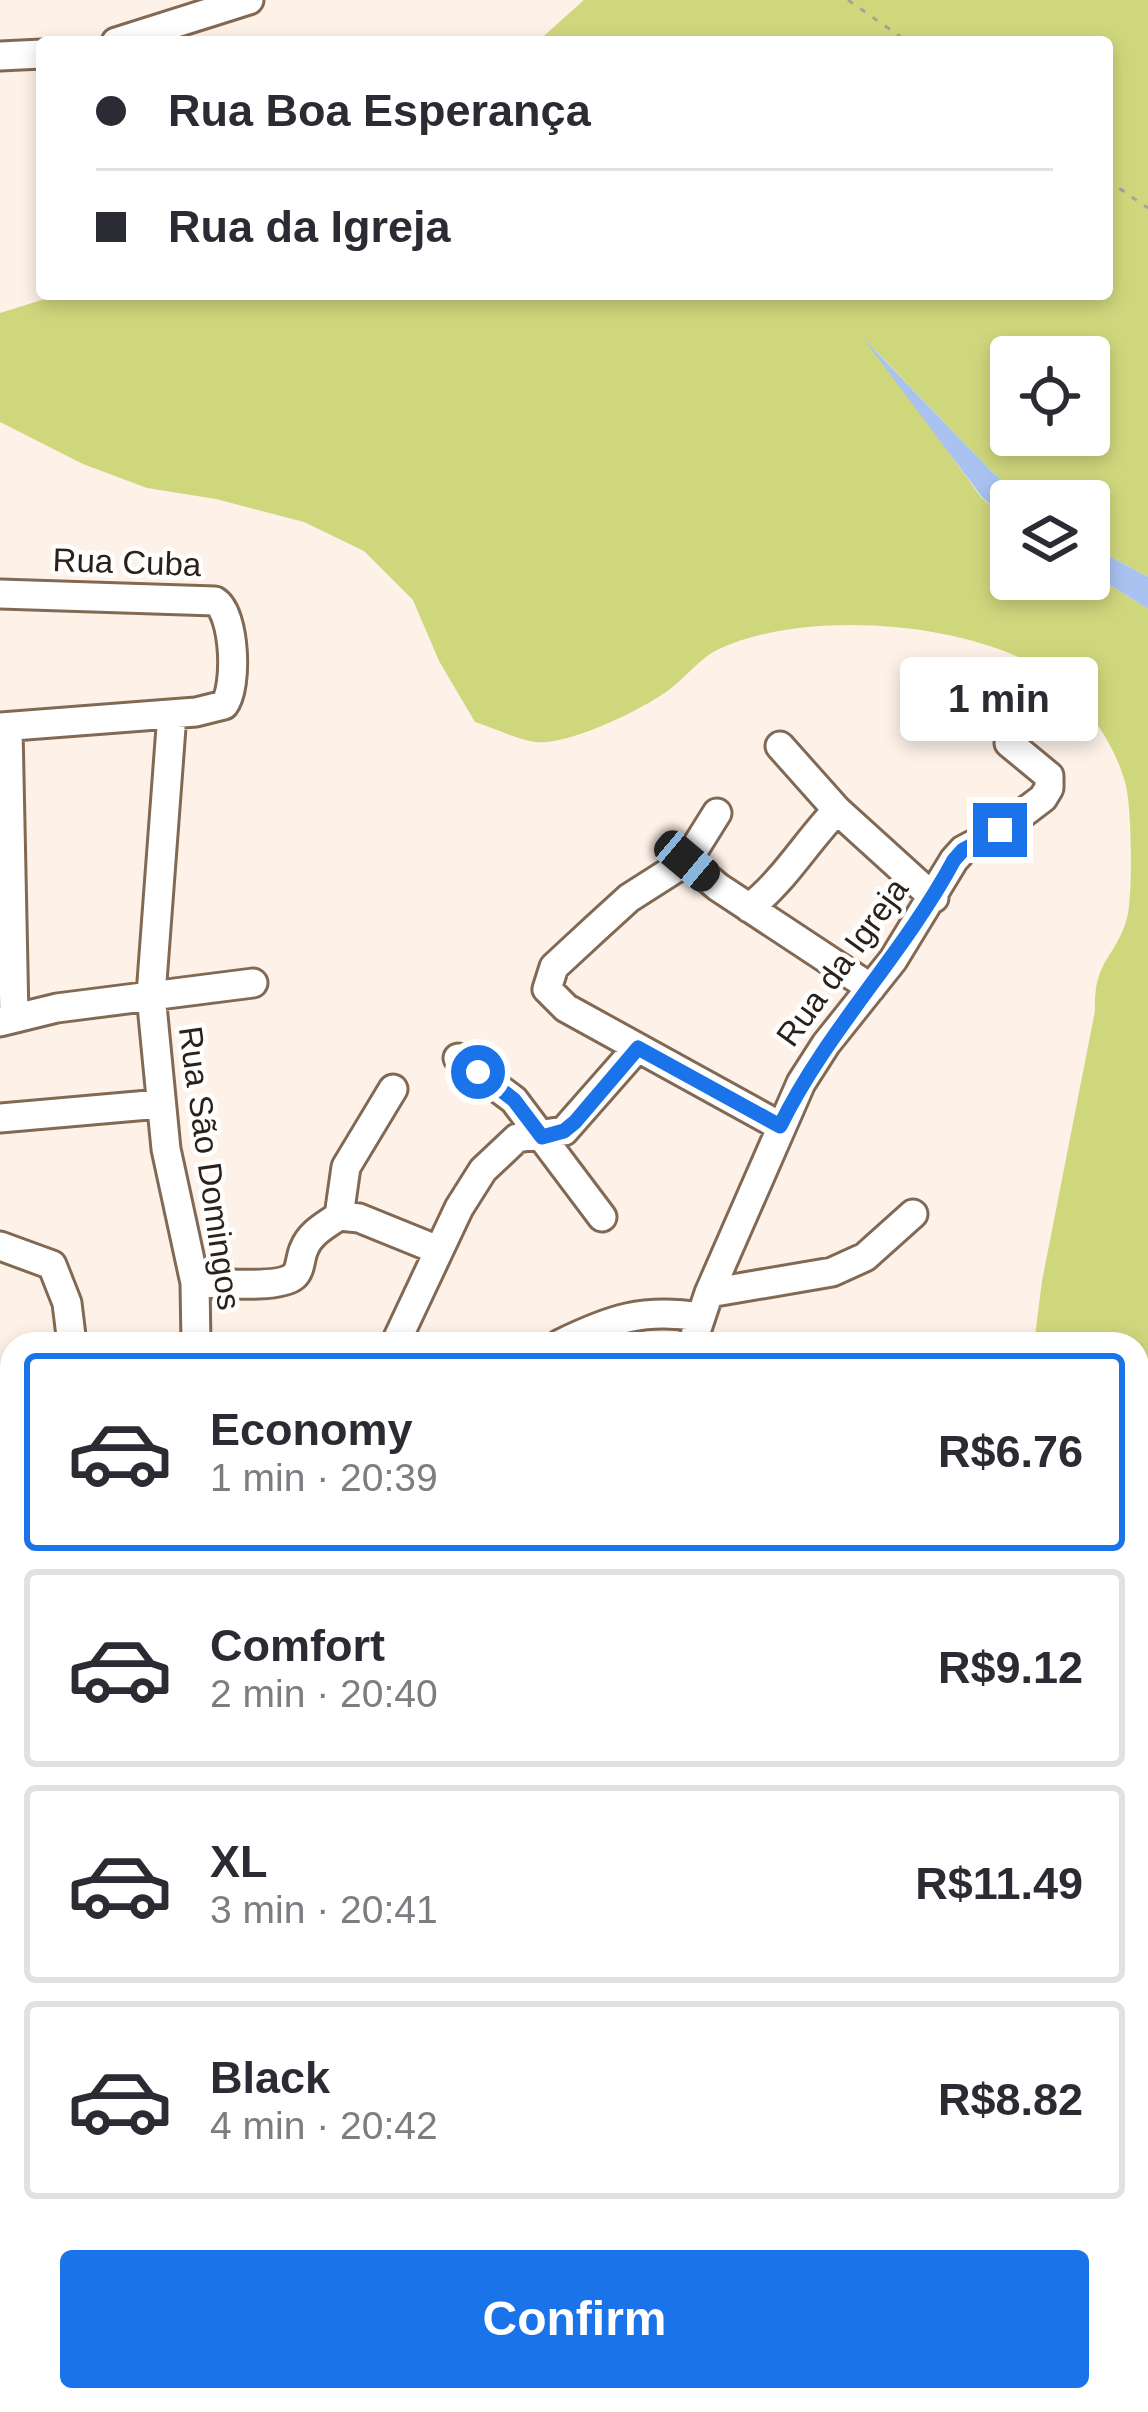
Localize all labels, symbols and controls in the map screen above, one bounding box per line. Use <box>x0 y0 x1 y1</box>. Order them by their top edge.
text: Rua Boa Esperança <box>168 85 591 136</box>
text: Rua da Igreja <box>168 201 451 252</box>
map controls <box>990 336 1110 600</box>
button: locate <box>990 336 1110 456</box>
button: layers <box>990 480 1110 600</box>
street label: Rua Cuba <box>52 541 203 583</box>
callout: 1 min <box>901 656 1099 740</box>
text: 1 min <box>948 677 1050 720</box>
route end <box>973 803 1027 857</box>
car <box>648 824 726 898</box>
street label: Rua da Igreja <box>769 870 916 1053</box>
street label: Rua São Domingos <box>172 1024 248 1312</box>
route start <box>451 1045 505 1099</box>
icon: car <box>66 1398 174 1506</box>
text: Economy <box>210 1404 413 1455</box>
text: R$6.76 <box>938 1426 1083 1477</box>
text: 1 min · 20:39 <box>210 1456 438 1499</box>
icon: car <box>66 1614 174 1722</box>
text: Comfort <box>210 1620 385 1671</box>
text: R$9.12 <box>938 1642 1083 1693</box>
text: 2 min · 20:40 <box>210 1672 438 1715</box>
icon: car <box>66 1830 174 1938</box>
text: XL <box>210 1836 268 1887</box>
text: R$11.49 <box>915 1858 1083 1909</box>
text: 3 min · 20:41 <box>210 1888 438 1931</box>
icon: car <box>66 2046 174 2154</box>
text: Black <box>210 2052 330 2103</box>
text: R$8.82 <box>938 2074 1083 2125</box>
text: 4 min · 20:42 <box>210 2104 438 2147</box>
button: Confirm <box>60 2250 1089 2388</box>

